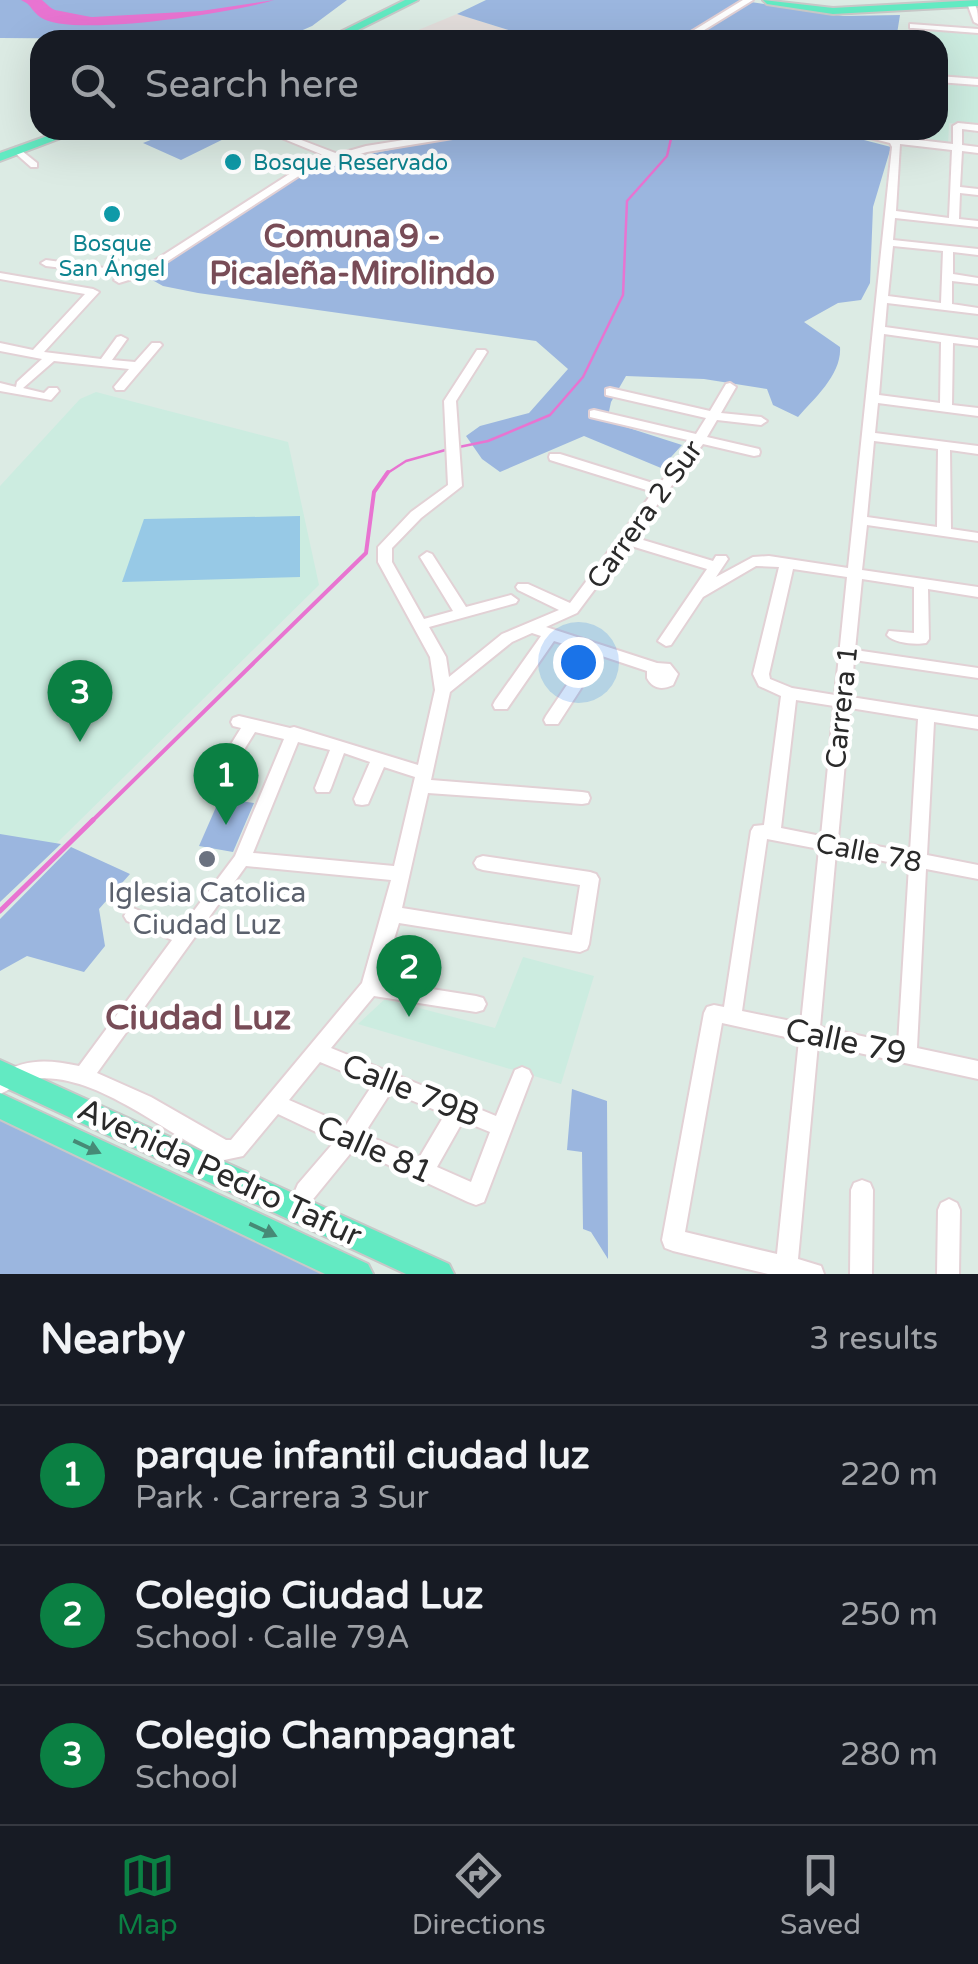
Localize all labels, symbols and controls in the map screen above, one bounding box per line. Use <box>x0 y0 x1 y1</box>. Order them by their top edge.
search box <box>30 30 948 140</box>
icon: search <box>65 58 120 113</box>
text: Search here <box>145 62 359 108</box>
place label: Bosque Reservado <box>253 150 448 176</box>
marker: Bosque Reservado <box>222 151 244 173</box>
marker: Bosque San Ángel <box>101 203 123 225</box>
district label: Comuna 9 - Picaleña-Mirolindo <box>209 218 495 293</box>
place label: Bosque San Ángel <box>59 231 165 282</box>
street label: Carrera 2 Sur <box>579 433 710 596</box>
your location <box>553 637 604 688</box>
street label: Carrera 1 <box>819 644 865 770</box>
pin: 3 <box>48 660 112 742</box>
pin: 1 <box>194 742 258 825</box>
street label: Calle 78 <box>813 826 925 880</box>
marker: Iglesia Catolica Ciudad Luz <box>196 848 218 870</box>
place label: Iglesia Catolica Ciudad Luz <box>108 876 306 942</box>
pin: 2 <box>376 934 442 1017</box>
district label: Ciudad Luz <box>105 997 291 1039</box>
street label: Calle 79 <box>782 1011 910 1073</box>
street label: Calle 79B <box>336 1046 485 1136</box>
street label: Avenida Pedro Tafur <box>72 1090 368 1256</box>
street label: Calle 81 <box>311 1108 438 1192</box>
one-way arrow <box>73 1139 102 1156</box>
one-way arrow <box>248 1221 277 1238</box>
text: Nearby <box>40 1314 185 1365</box>
text: 3 results <box>809 1320 938 1358</box>
text: parque infantil ciudad luz <box>135 1433 590 1479</box>
text: 1 <box>62 1456 83 1494</box>
text: 220 m <box>840 1456 938 1494</box>
text: Park · Carrera 3 Sur <box>135 1479 429 1517</box>
text: Colegio Ciudad Luz <box>135 1573 483 1619</box>
text: 2 <box>62 1596 83 1634</box>
text: 250 m <box>840 1596 938 1634</box>
text: School · Calle 79A <box>135 1619 410 1657</box>
text: Colegio Champagnat <box>135 1713 515 1759</box>
text: 3 <box>62 1736 83 1774</box>
text: 280 m <box>840 1736 938 1774</box>
text: School <box>135 1759 238 1797</box>
tab: Map <box>117 1848 178 1942</box>
tab: Directions <box>412 1848 546 1942</box>
tab: Saved <box>780 1848 861 1942</box>

